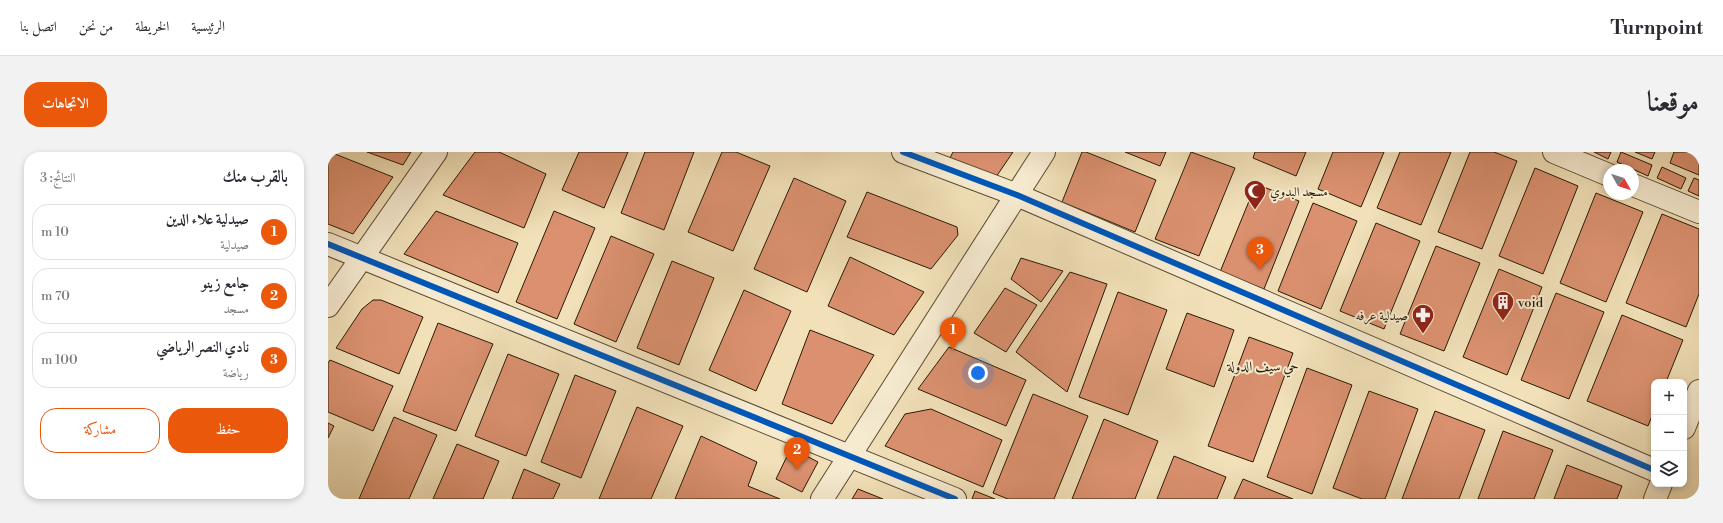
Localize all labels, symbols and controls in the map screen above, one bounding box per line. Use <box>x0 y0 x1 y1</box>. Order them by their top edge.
text: Turnpoint <box>1611 16 1703 40</box>
text: اتصل بنا <box>20 18 57 36</box>
text: من نحن <box>79 18 113 36</box>
text: الخريطة <box>135 18 169 36</box>
text: الرئيسية <box>191 18 225 36</box>
button: الاتجاهات <box>24 82 107 127</box>
text: موقعنا <box>1647 85 1699 120</box>
north arrow <box>1603 164 1639 200</box>
text: بالقرب منك <box>222 166 288 188</box>
text: النتائج: 3 <box>40 170 76 186</box>
mosque icon: مسجد البدوي <box>1242 178 1268 211</box>
place label: مسجد البدوي <box>1270 184 1328 202</box>
text: صيدلية علاء الدين <box>166 210 249 229</box>
text: 10 m <box>41 224 69 240</box>
text: 1 <box>271 224 277 240</box>
text: صيدلية <box>220 237 249 253</box>
pin: 3 <box>1247 237 1273 270</box>
text: جامع زينو <box>201 274 249 293</box>
text: 70 m <box>41 288 70 304</box>
text: 2 <box>270 288 278 304</box>
building icon: void <box>1490 289 1516 322</box>
place label: void <box>1517 295 1544 311</box>
text: مسجد <box>223 301 249 317</box>
pharmacy icon: صيدلية عرفه <box>1410 302 1436 335</box>
place label: صيدلية عرفه <box>1355 308 1408 325</box>
pin: 1 <box>940 317 966 350</box>
text: نادي النصر الرياضي <box>156 338 249 357</box>
text: 100 m <box>41 352 78 368</box>
text: 3 <box>270 352 278 368</box>
district label: حي سيف الدولة <box>1226 358 1299 378</box>
your location <box>968 363 988 383</box>
text: رياضة <box>223 365 249 381</box>
map controls <box>1651 379 1687 487</box>
button: + <box>1651 379 1687 415</box>
button: مشاركة <box>40 408 160 453</box>
button: حفظ <box>168 408 288 453</box>
button: − <box>1651 415 1687 451</box>
pin: 2 <box>784 437 810 470</box>
button: layers <box>1651 451 1687 487</box>

